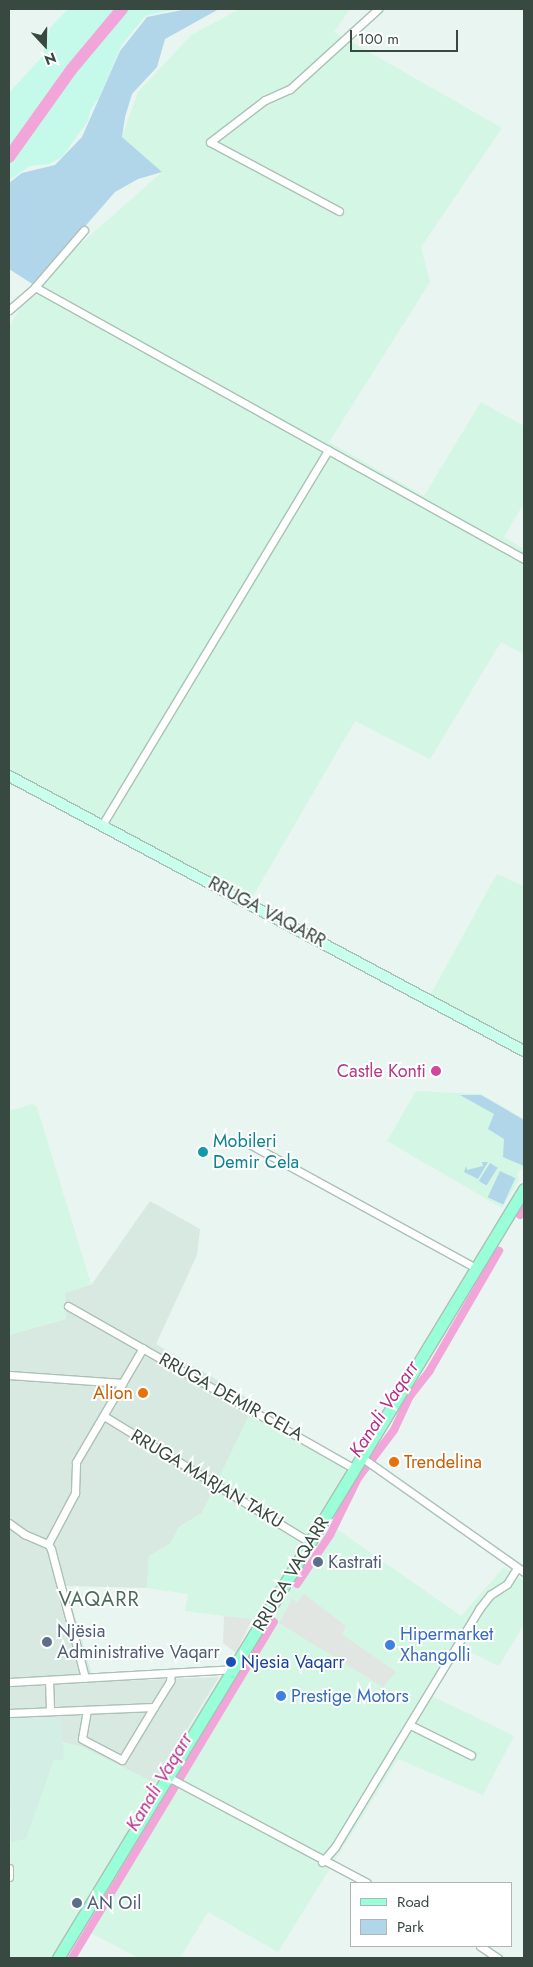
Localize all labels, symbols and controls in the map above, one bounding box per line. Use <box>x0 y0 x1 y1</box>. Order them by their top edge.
north arrow <box>20 20 70 70</box>
scale bar <box>353 20 460 52</box>
text: 100 m <box>358 28 399 50</box>
text: N <box>42 48 59 70</box>
street label: RRUGA VAQARR <box>205 872 329 952</box>
place label: Castle Konti <box>337 1060 426 1082</box>
marker: Castle Konti <box>430 1065 442 1077</box>
place label: Mobileri Demir Cela <box>213 1131 299 1174</box>
marker: Mobileri Demir Cela <box>197 1146 209 1158</box>
street label: RRUGA DEMIR CELA <box>155 1348 307 1446</box>
water label: Kanali Vaqarr <box>344 1357 424 1461</box>
place label: Alion <box>93 1382 133 1404</box>
marker: Alion <box>137 1387 149 1399</box>
street label: RRUGA MARJAN TAKU <box>127 1425 287 1533</box>
place label: Trendelina <box>404 1451 482 1473</box>
marker: Trendelina <box>388 1456 400 1468</box>
street label: RRUGA VAQARR <box>248 1513 334 1635</box>
place label: Kastrati <box>328 1551 382 1573</box>
marker: Kastrati <box>312 1556 324 1568</box>
district label: VAQARR <box>58 1587 140 1611</box>
place label: Njësia Administrative Vaqarr <box>57 1621 220 1664</box>
place label: Hipermarket Xhangolli <box>400 1624 493 1666</box>
marker: Njësia Administrative Vaqarr <box>41 1636 53 1648</box>
marker: Hipermarket Xhangolli <box>384 1639 396 1651</box>
place label: Njesia Vaqarr <box>241 1651 345 1673</box>
marker: Njesia Vaqarr <box>225 1656 237 1668</box>
place label: Prestige Motors <box>291 1685 409 1707</box>
marker: Prestige Motors <box>275 1690 287 1702</box>
water label: Kanali Vaqarr <box>121 1729 197 1835</box>
legend <box>350 1882 513 1947</box>
text: Road <box>397 1891 429 1913</box>
place label: AN Oil <box>87 1892 141 1914</box>
marker: AN Oil <box>71 1897 83 1909</box>
text: Park <box>397 1916 424 1938</box>

